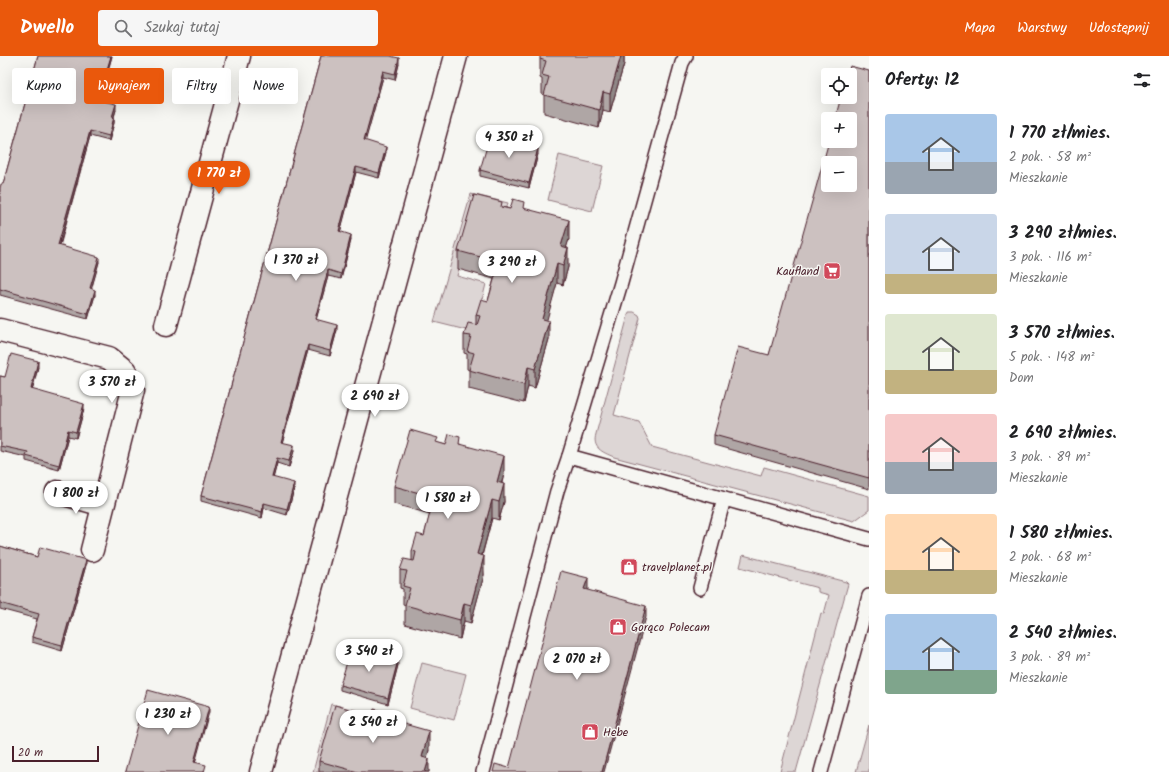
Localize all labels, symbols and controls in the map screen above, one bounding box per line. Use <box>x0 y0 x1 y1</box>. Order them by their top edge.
search box <box>98 10 378 46</box>
text: Dwello <box>20 13 74 43</box>
text: Szukaj tutaj <box>144 16 220 40</box>
icon: search <box>112 17 134 39</box>
text: Mapa <box>964 17 995 39</box>
text: Warstwy <box>1017 17 1067 39</box>
text: Udostępnij <box>1089 17 1149 39</box>
text: Oferty: 12 <box>885 67 960 94</box>
chip: Kupno <box>12 68 76 104</box>
chip: Wynajem <box>84 68 164 104</box>
chip: Filtry <box>172 68 231 104</box>
chip: Nowe <box>239 68 298 104</box>
map controls <box>821 68 857 192</box>
button: locate <box>821 68 857 104</box>
icon: filters <box>1131 69 1153 91</box>
button: + <box>821 112 857 148</box>
text: 1 770 zł/mies. <box>1009 120 1110 147</box>
pin: 4 350 zł <box>468 125 550 159</box>
text: 4 350 zł <box>485 127 533 148</box>
icon: home <box>917 130 965 178</box>
text: 2 pok. · 58 m² <box>1009 147 1091 168</box>
button: − <box>821 156 857 192</box>
pin: 1 770 zł <box>178 161 260 195</box>
text: 1 770 zł <box>197 163 241 184</box>
text: Mieszkanie <box>1009 168 1068 189</box>
text: 3 290 zł/mies. <box>1009 220 1117 247</box>
icon: home <box>917 230 965 278</box>
text: 3 pok. · 116 m² <box>1009 247 1091 268</box>
pin: 1 370 zł <box>255 248 337 282</box>
text: 1 370 zł <box>273 250 319 271</box>
pin: 3 290 zł <box>471 250 553 284</box>
text: 3 290 zł <box>487 252 537 273</box>
supermarket icon: Kaufland <box>822 261 842 281</box>
place label: Kaufland <box>776 262 820 281</box>
text: Mieszkanie <box>1009 268 1068 289</box>
text: 3 570 zł/mies. <box>1009 320 1115 347</box>
icon: home <box>917 330 965 378</box>
text: 5 pok. · 148 m² <box>1009 347 1095 368</box>
text: Dom <box>1009 368 1034 389</box>
pin: 3 570 zł <box>71 370 153 404</box>
text: 3 570 zł <box>88 372 136 393</box>
pin: 2 690 zł <box>334 384 416 418</box>
text: 2 690 zł <box>350 386 400 407</box>
text: 2 690 zł/mies. <box>1009 420 1117 447</box>
icon: home <box>917 430 965 478</box>
text: 3 pok. · 89 m² <box>1009 447 1090 468</box>
text: Mieszkanie <box>1009 468 1068 489</box>
pin: 1 800 zł <box>35 481 117 515</box>
text: 1 800 zł <box>53 483 99 504</box>
pin: 1 580 zł <box>407 486 489 520</box>
text: 1 580 zł <box>425 488 471 509</box>
text: 1 580 zł/mies. <box>1009 520 1113 547</box>
icon: home <box>917 530 965 578</box>
text: 2 pok. · 68 m² <box>1009 547 1091 568</box>
shop icon: travelplanet.pl <box>619 557 639 577</box>
place label: travelplanet.pl <box>642 558 712 577</box>
text: Mieszkanie <box>1009 568 1068 589</box>
shop icon: Gorąco Polecam <box>608 617 628 637</box>
place label: Gorąco Polecam <box>631 618 710 637</box>
text: 2 540 zł/mies. <box>1009 620 1117 647</box>
icon: home <box>917 630 965 678</box>
pin: 3 540 zł <box>328 639 410 673</box>
text: 3 540 zł <box>345 641 393 662</box>
pin: 2 070 zł <box>536 647 618 681</box>
text: 3 pok. · 89 m² <box>1009 647 1090 668</box>
text: 2 070 zł <box>553 649 601 670</box>
text: Mieszkanie <box>1009 668 1068 689</box>
pin: 1 230 zł <box>127 702 209 736</box>
text: 1 230 zł <box>145 704 191 725</box>
pin: 2 540 zł <box>332 710 414 744</box>
text: 2 540 zł <box>348 712 398 733</box>
shop icon: Hebe <box>580 722 600 742</box>
place label: Hebe <box>603 723 629 742</box>
scale bar <box>12 744 99 763</box>
text: 20 m <box>18 744 43 762</box>

